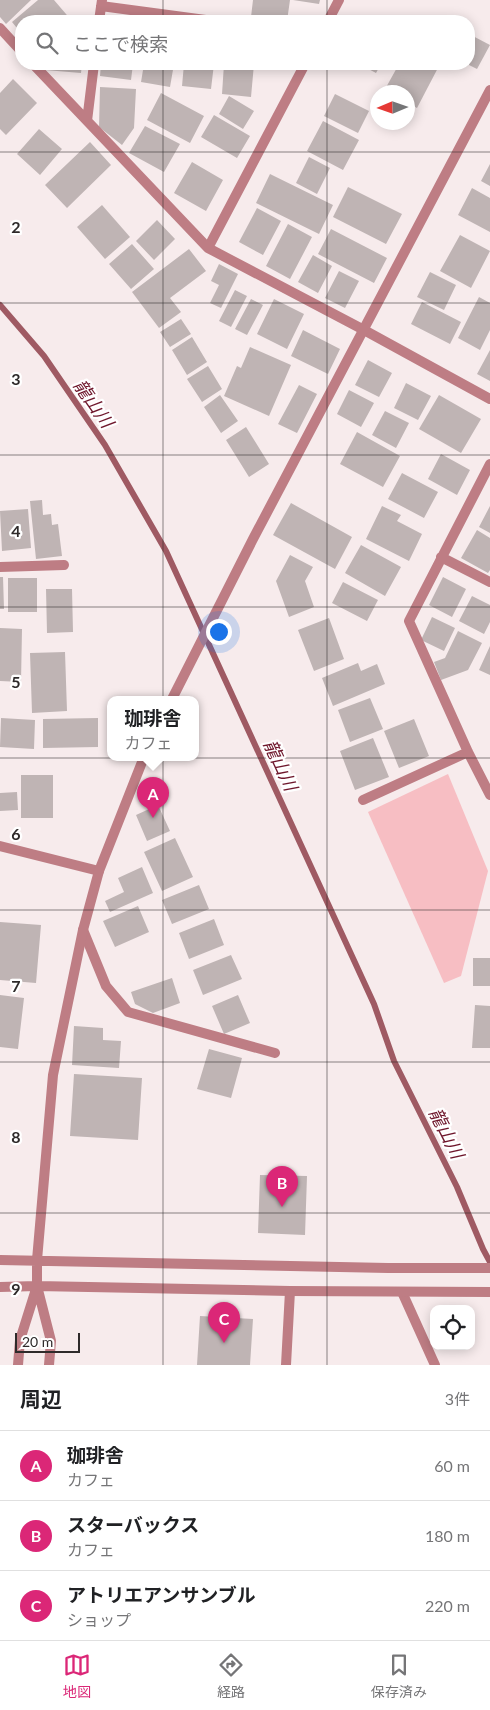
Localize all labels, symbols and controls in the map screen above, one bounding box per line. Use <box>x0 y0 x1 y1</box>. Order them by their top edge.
search box <box>15 15 475 70</box>
icon: search <box>33 29 61 57</box>
text: ここで検索 <box>73 32 168 55</box>
north arrow <box>370 85 415 130</box>
text: 2 <box>11 217 21 236</box>
text: 3 <box>11 369 21 388</box>
water label: 龍山川 <box>70 375 120 433</box>
text: 4 <box>11 521 21 540</box>
your location <box>206 619 232 645</box>
text: 5 <box>11 672 21 691</box>
popup <box>107 696 199 761</box>
text: 珈琲舎 <box>124 706 182 729</box>
text: カフェ <box>124 733 173 752</box>
water label: 龍山川 <box>260 736 303 796</box>
pin: A <box>137 777 169 818</box>
text: 6 <box>11 824 21 843</box>
text: 7 <box>11 976 21 995</box>
water label: 龍山川 <box>425 1104 470 1164</box>
text: 8 <box>11 1127 21 1146</box>
pin: B <box>266 1166 298 1207</box>
text: 9 <box>11 1279 21 1298</box>
pin: C <box>208 1302 240 1343</box>
map controls <box>430 1305 475 1350</box>
button: locate <box>430 1305 475 1350</box>
scale bar <box>15 1330 80 1353</box>
text: 20 m <box>22 1333 53 1350</box>
text: 周辺 <box>20 1386 62 1411</box>
text: 3件 <box>445 1389 470 1408</box>
text: 珈琲舎 <box>67 1443 124 1466</box>
text: A <box>30 1456 42 1475</box>
text: 60 m <box>434 1456 470 1475</box>
text: カフェ <box>67 1470 115 1489</box>
text: スターバックス <box>67 1513 199 1536</box>
text: B <box>31 1526 41 1545</box>
text: 180 m <box>425 1526 470 1545</box>
text: カフェ <box>67 1540 115 1559</box>
text: アトリエアンサンブル <box>67 1583 256 1606</box>
text: C <box>31 1596 41 1615</box>
text: 220 m <box>425 1596 470 1615</box>
text: ショップ <box>67 1610 131 1629</box>
tab: 地図 <box>63 1651 91 1701</box>
tab: 経路 <box>217 1651 245 1701</box>
tab: 保存済み <box>371 1651 427 1701</box>

